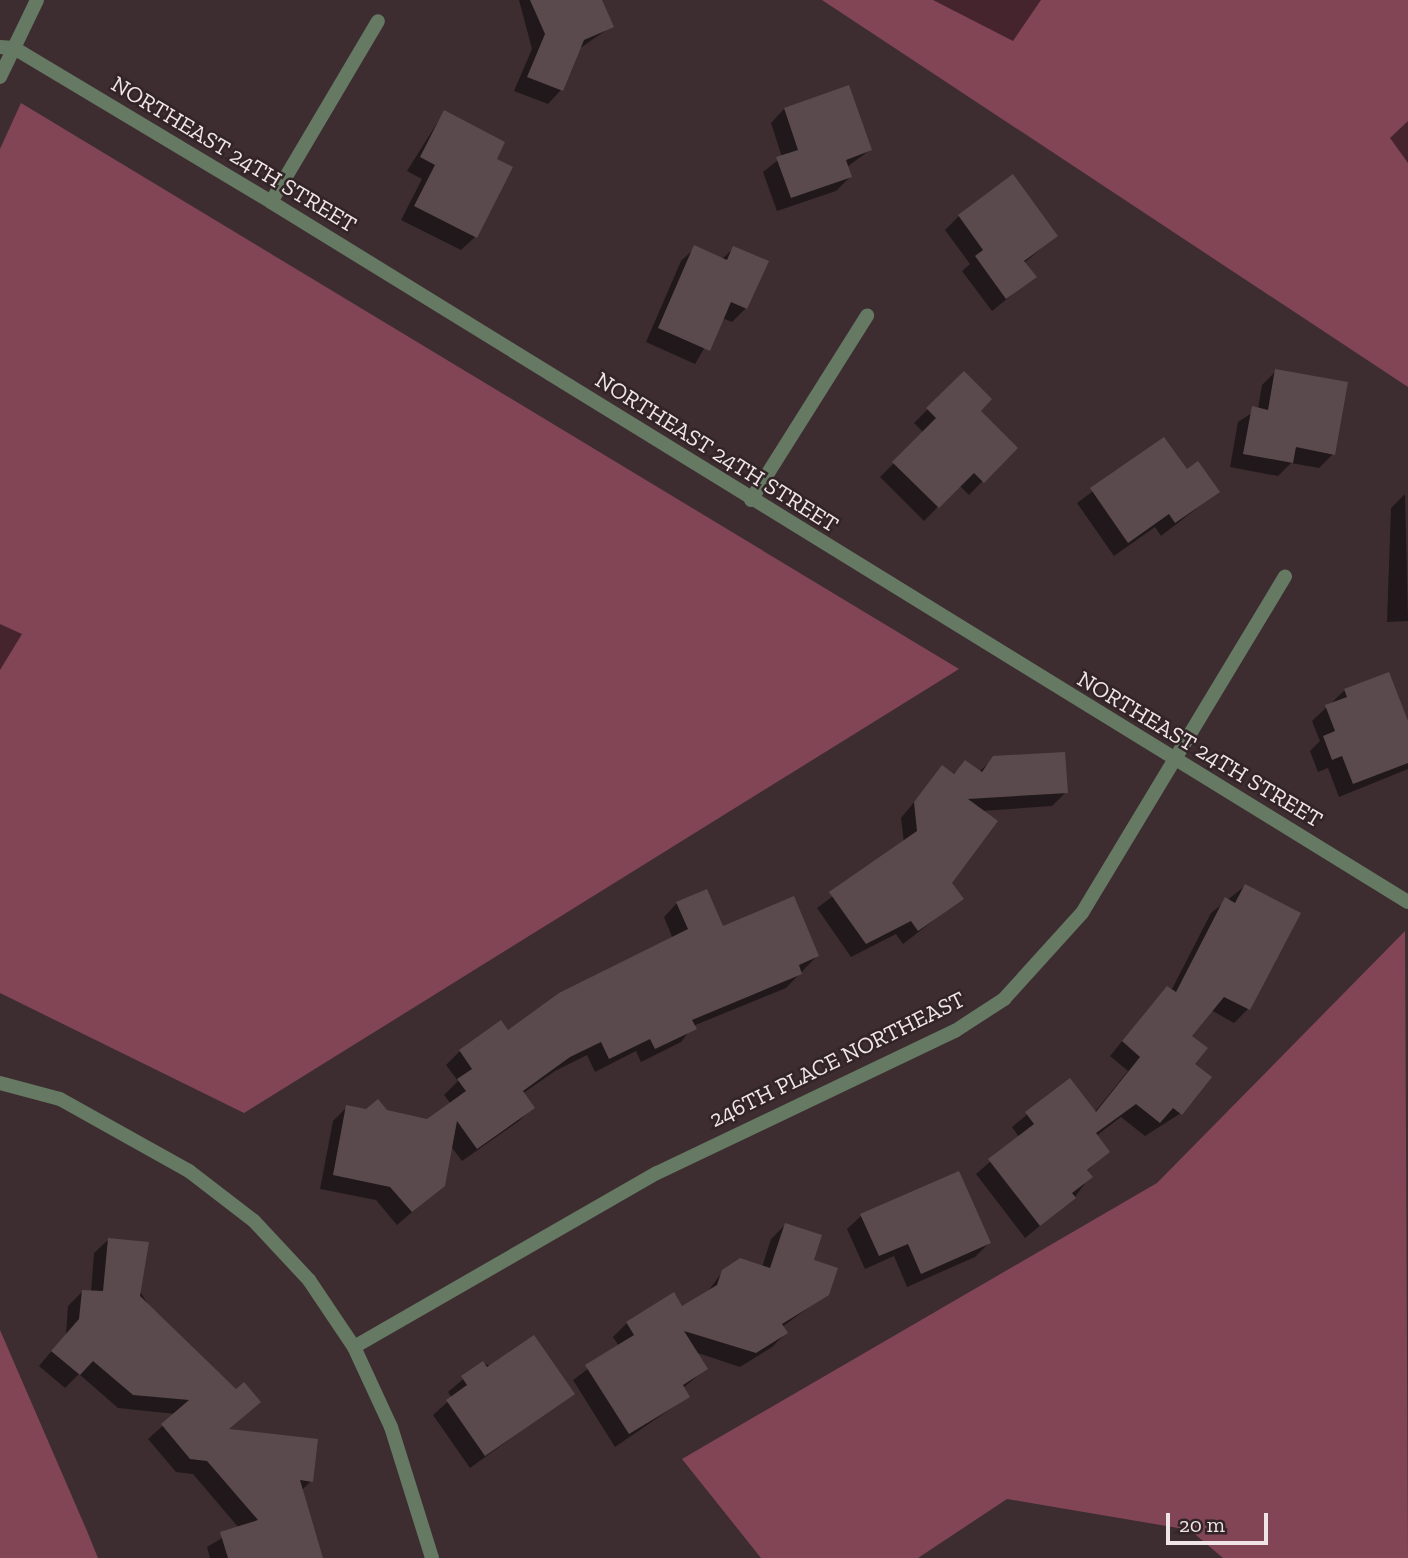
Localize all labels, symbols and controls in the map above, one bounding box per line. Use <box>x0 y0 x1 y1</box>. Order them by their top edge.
street label: NORTHEAST 24TH STREET <box>106 70 362 238</box>
street label: NORTHEAST 24TH STREET <box>590 366 844 538</box>
street label: NORTHEAST 24TH STREET <box>1072 665 1328 833</box>
street label: 246TH PLACE NORTHEAST <box>705 985 969 1133</box>
scale bar <box>1170 1498 1272 1542</box>
text: 20 m <box>1179 1512 1225 1537</box>

